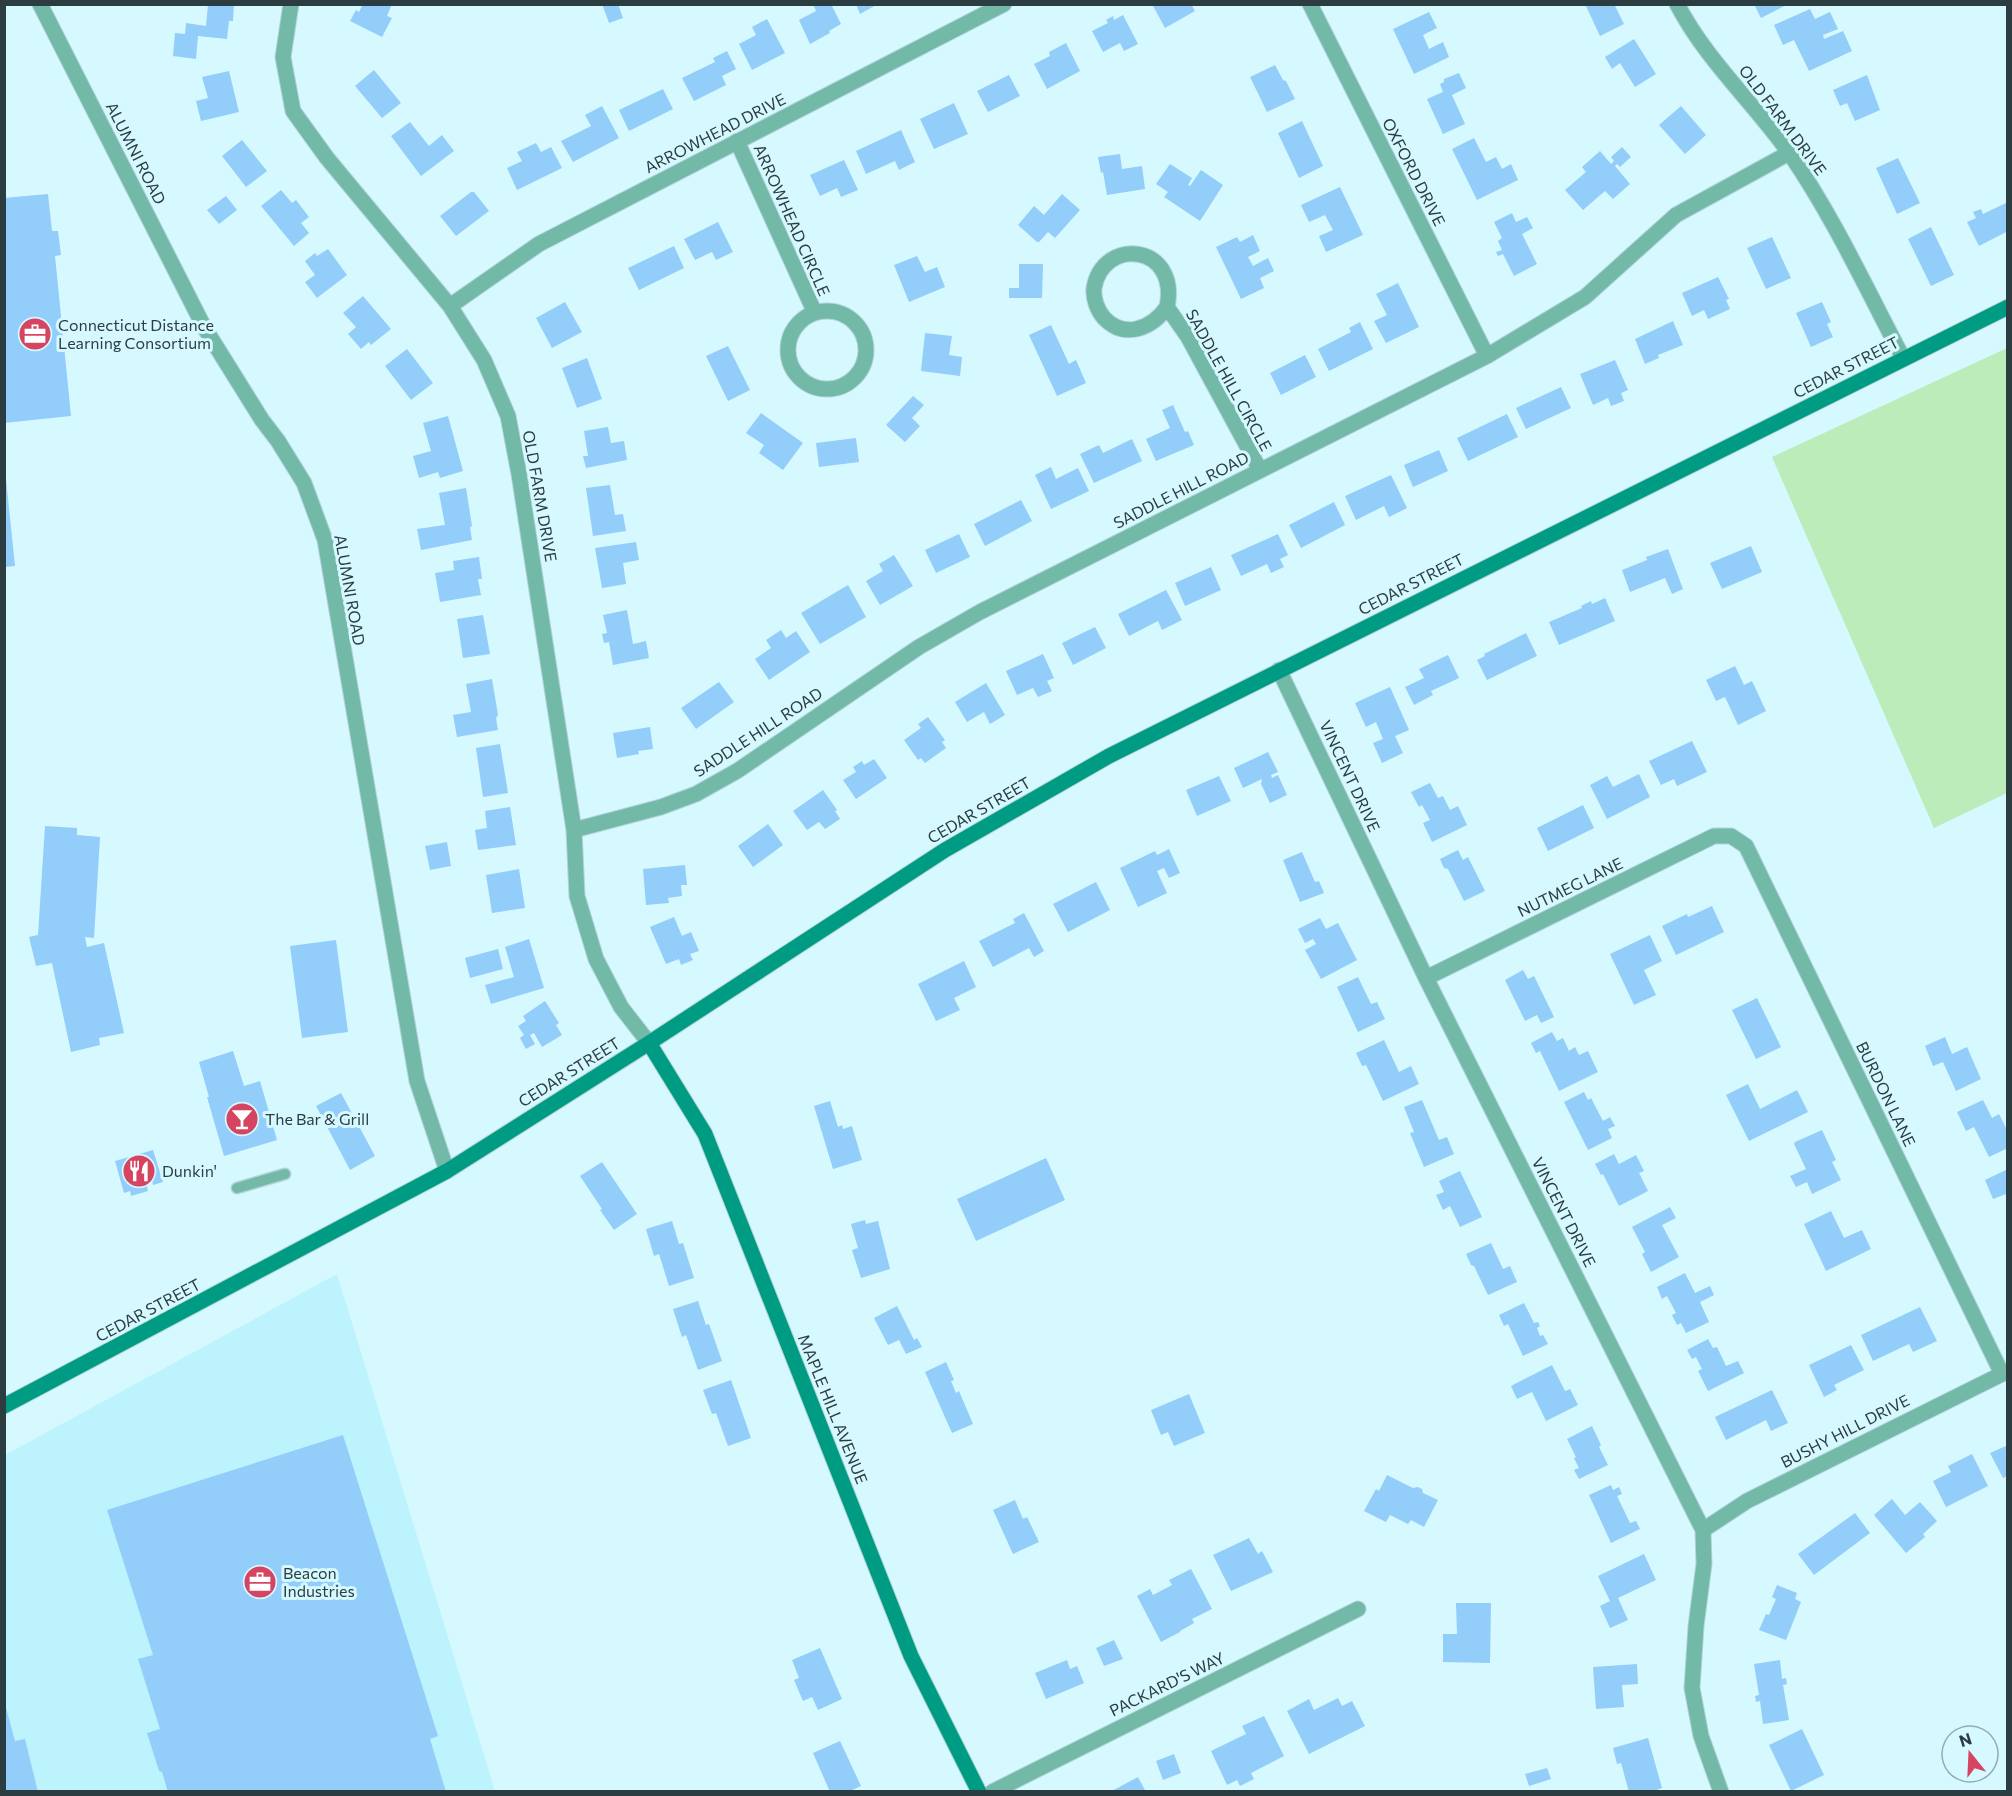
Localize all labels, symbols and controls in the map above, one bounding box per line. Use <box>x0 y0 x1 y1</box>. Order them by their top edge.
street label: OLD FARM DRIVE <box>1736 61 1831 179</box>
street label: ARROWHEAD DRIVE <box>641 89 789 176</box>
street label: ALUMNI ROAD <box>102 98 170 207</box>
street label: OXFORD DRIVE <box>1379 115 1450 229</box>
street label: ARROWHEAD CIRCLE <box>750 141 835 299</box>
street label: SADDLE HILL CIRCLE <box>1183 306 1276 454</box>
place label: Connecticut Distance Learning Consortium <box>58 315 214 352</box>
office icon: Connecticut Distance Learning Consortium <box>17 316 53 352</box>
street label: CEDAR STREET <box>1790 332 1902 401</box>
street label: OLD FARM DRIVE <box>520 429 561 563</box>
street label: SADDLE HILL ROAD <box>1110 447 1252 532</box>
street label: ALUMNI ROAD <box>331 533 370 647</box>
street label: CEDAR STREET <box>1355 549 1467 618</box>
street label: SADDLE HILL ROAD <box>690 683 826 780</box>
street label: VINCENT DRIVE <box>1316 717 1385 835</box>
street label: CEDAR STREET <box>924 772 1034 847</box>
street label: NUTMEG LANE <box>1514 853 1626 920</box>
street label: CEDAR STREET <box>515 1033 623 1110</box>
street label: BURDON LANE <box>1853 1038 1920 1149</box>
bar icon: The Bar & Grill <box>224 1101 260 1137</box>
place label: The Bar & Grill <box>265 1109 369 1128</box>
restaurant icon: Dunkin' <box>121 1153 157 1189</box>
street label: VINCENT DRIVE <box>1529 1154 1600 1270</box>
place label: Dunkin' <box>162 1161 217 1180</box>
street label: CEDAR STREET <box>92 1274 203 1345</box>
street label: MAPLE HILL AVENUE <box>795 1331 872 1486</box>
street label: BUSHY HILL DRIVE <box>1777 1390 1912 1471</box>
place label: Beacon Industries <box>283 1563 355 1600</box>
office icon: Beacon Industries <box>242 1564 278 1600</box>
street label: PACKARD'S WAY <box>1106 1647 1228 1720</box>
north arrow <box>1940 1724 2000 1784</box>
text: N <box>1957 1728 1974 1750</box>

